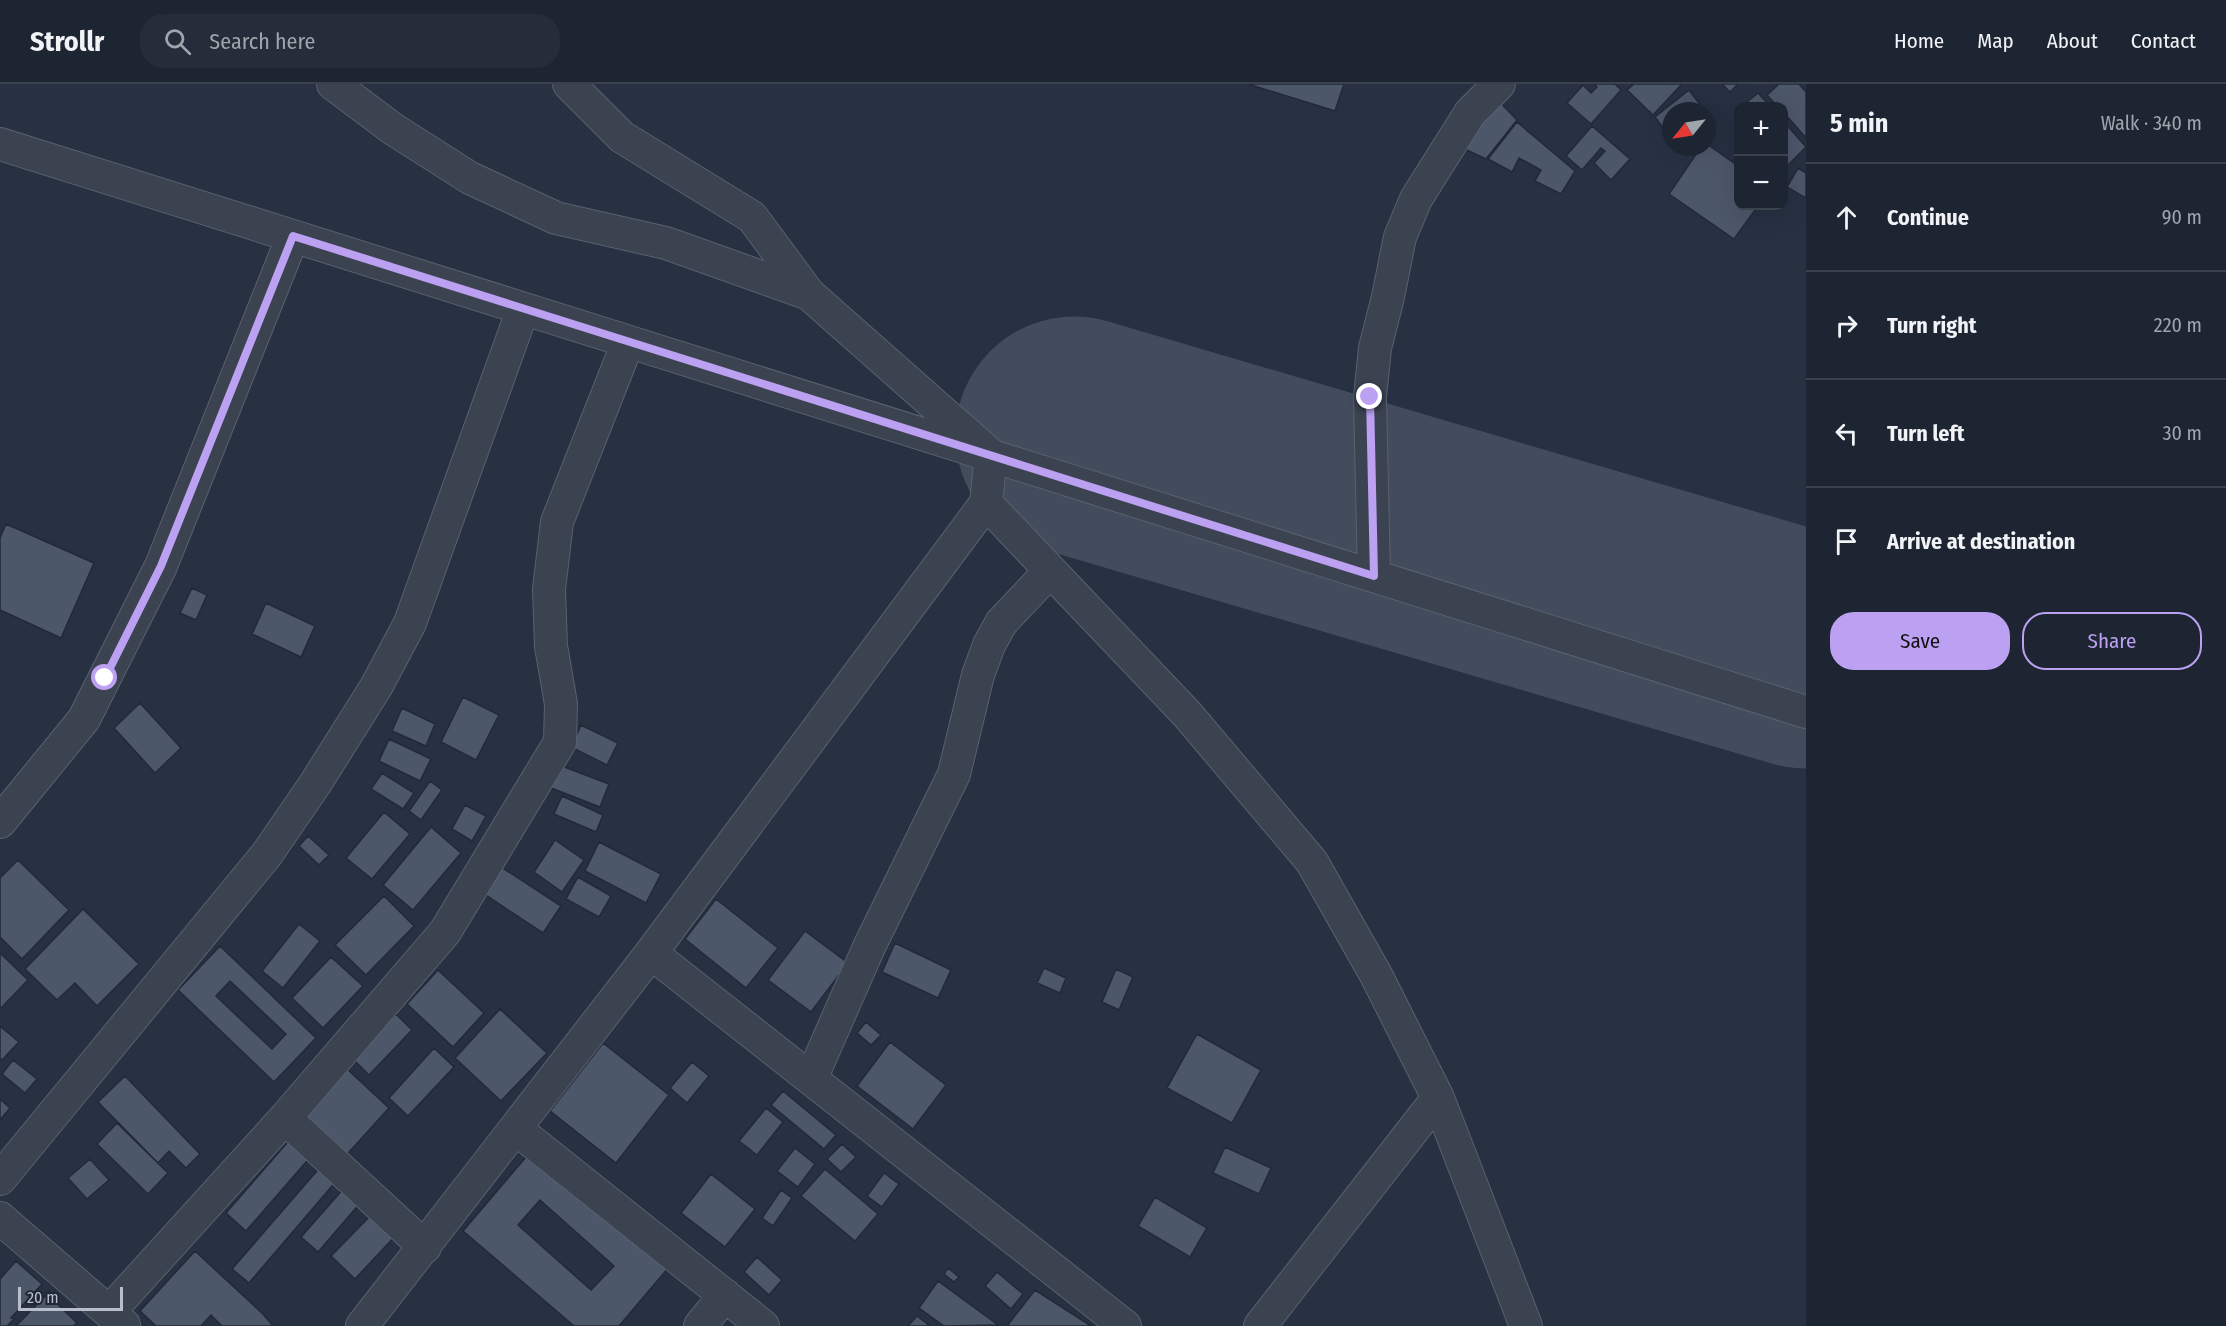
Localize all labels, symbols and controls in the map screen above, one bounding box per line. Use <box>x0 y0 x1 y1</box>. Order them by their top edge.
search box <box>140 14 560 68</box>
text: Strollr <box>30 25 104 58</box>
icon: search <box>161 25 194 58</box>
text: Search here <box>209 28 315 55</box>
text: Home <box>1894 28 1944 54</box>
text: Map <box>1977 28 2014 54</box>
text: About <box>2047 28 2098 54</box>
text: Contact <box>2131 28 2196 54</box>
north arrow <box>1662 102 1716 156</box>
map controls <box>1734 102 1788 210</box>
button: + <box>1734 102 1788 156</box>
text: 5 min <box>1830 108 1888 139</box>
text: Walk · 340 m <box>2101 111 2202 135</box>
button: − <box>1734 156 1788 210</box>
icon: ahead <box>1830 201 1863 234</box>
text: Continue <box>1887 204 1969 231</box>
text: 90 m <box>2162 205 2202 229</box>
icon: right <box>1830 309 1863 342</box>
text: Turn right <box>1887 312 1976 339</box>
text: 220 m <box>2154 313 2202 337</box>
route end <box>1356 383 1382 409</box>
icon: left <box>1830 417 1863 450</box>
text: Turn left <box>1887 420 1965 447</box>
text: 30 m <box>2162 421 2202 445</box>
icon: arrive <box>1830 525 1863 558</box>
text: Arrive at destination <box>1887 528 2075 555</box>
button: Save <box>1830 612 2010 670</box>
button: Share <box>2022 612 2202 670</box>
route start <box>91 664 117 690</box>
scale bar <box>18 1284 123 1312</box>
text: 20 m <box>27 1288 58 1307</box>

